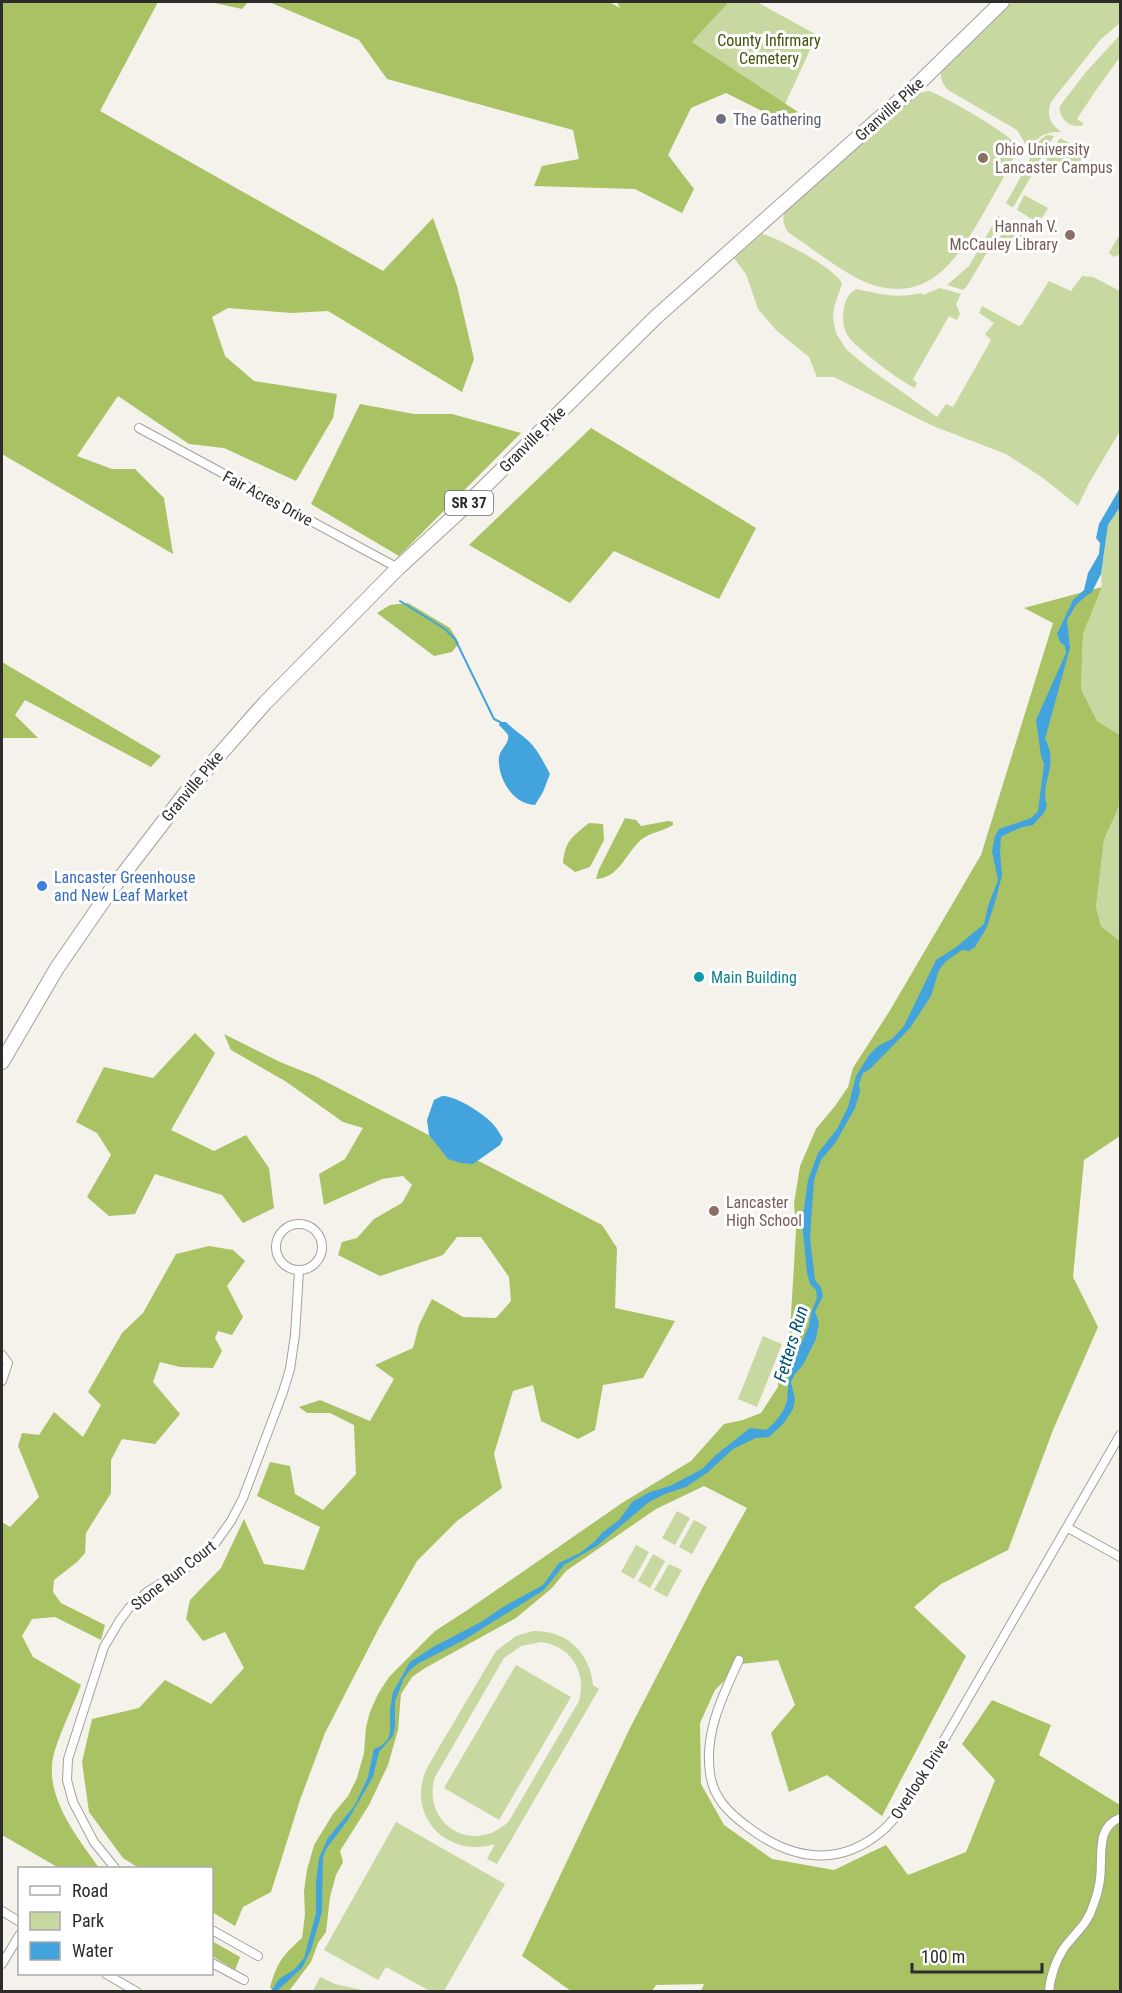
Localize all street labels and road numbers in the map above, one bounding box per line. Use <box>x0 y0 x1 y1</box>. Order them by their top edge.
street label: Granville Pike <box>851 74 927 145</box>
street label: Granville Pike <box>495 402 569 476</box>
street label: Fair Acres Drive <box>220 467 316 530</box>
road number: SR 37 <box>445 491 493 515</box>
street label: Granville Pike <box>158 747 227 825</box>
street label: Stone Run Court <box>127 1536 220 1614</box>
street label: Overlook Drive <box>887 1736 952 1823</box>

